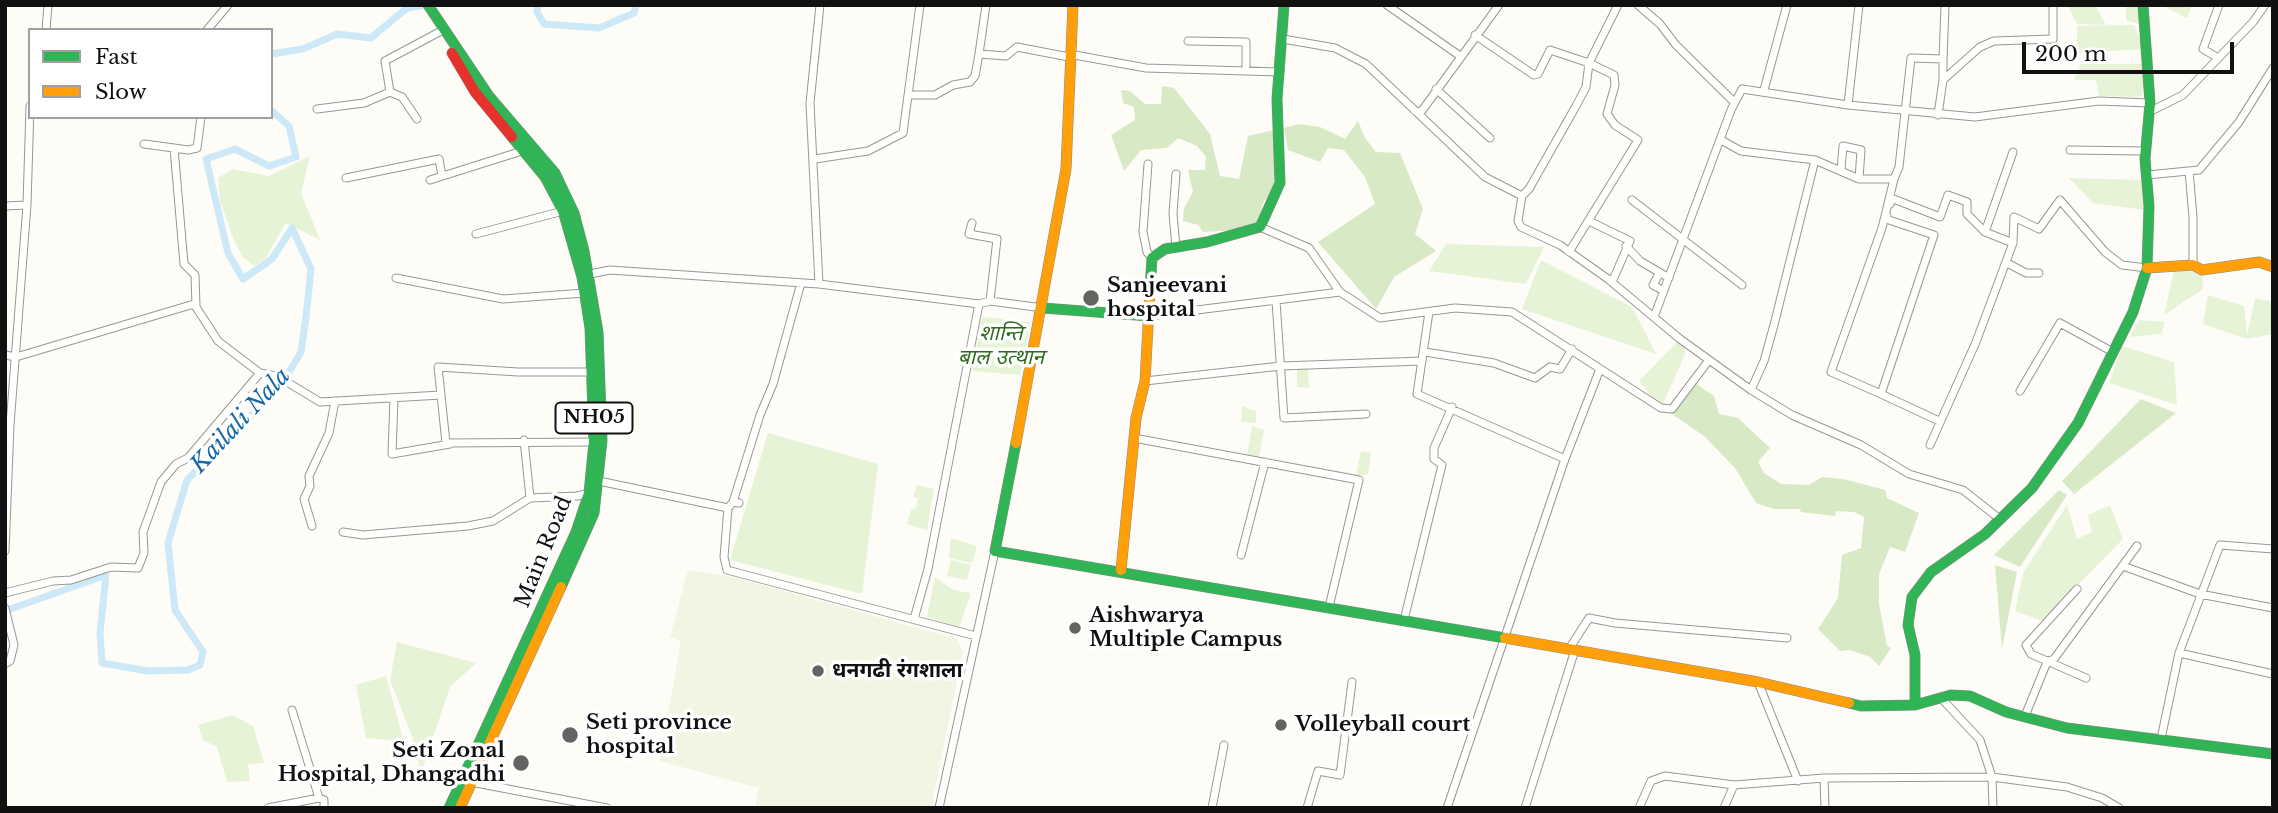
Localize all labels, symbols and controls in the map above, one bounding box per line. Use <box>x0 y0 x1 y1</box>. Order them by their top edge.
legend <box>28 28 273 119</box>
scale bar <box>2026 28 2238 72</box>
text: 200 m <box>2035 41 2106 67</box>
text: Fast <box>95 44 137 70</box>
text: Slow <box>95 79 147 105</box>
place label: Sanjeevani hospital <box>1107 273 1227 323</box>
marker: Sanjeevani hospital <box>1081 288 1101 308</box>
park label: शान्ति बाल उत्थान <box>958 321 1044 371</box>
water label: Kailali Nala <box>185 363 297 479</box>
road number: NH05 <box>556 402 632 434</box>
street label: Main Road <box>510 493 578 611</box>
place label: Aishwarya Multiple Campus <box>1089 603 1282 653</box>
marker: Aishwarya Multiple Campus <box>1067 620 1083 636</box>
place label: धनगढी रंगशाला <box>832 658 963 684</box>
marker: धनगढी रंगशाला <box>810 663 826 679</box>
place label: Seti province hospital <box>586 710 732 760</box>
place label: Volleyball court <box>1295 712 1470 738</box>
marker: Volleyball court <box>1273 717 1289 733</box>
marker: Seti province hospital <box>560 725 580 745</box>
place label: Seti Zonal Hospital, Dhangadhi <box>278 738 505 788</box>
marker: Seti Zonal Hospital, Dhangadhi <box>511 753 531 773</box>

